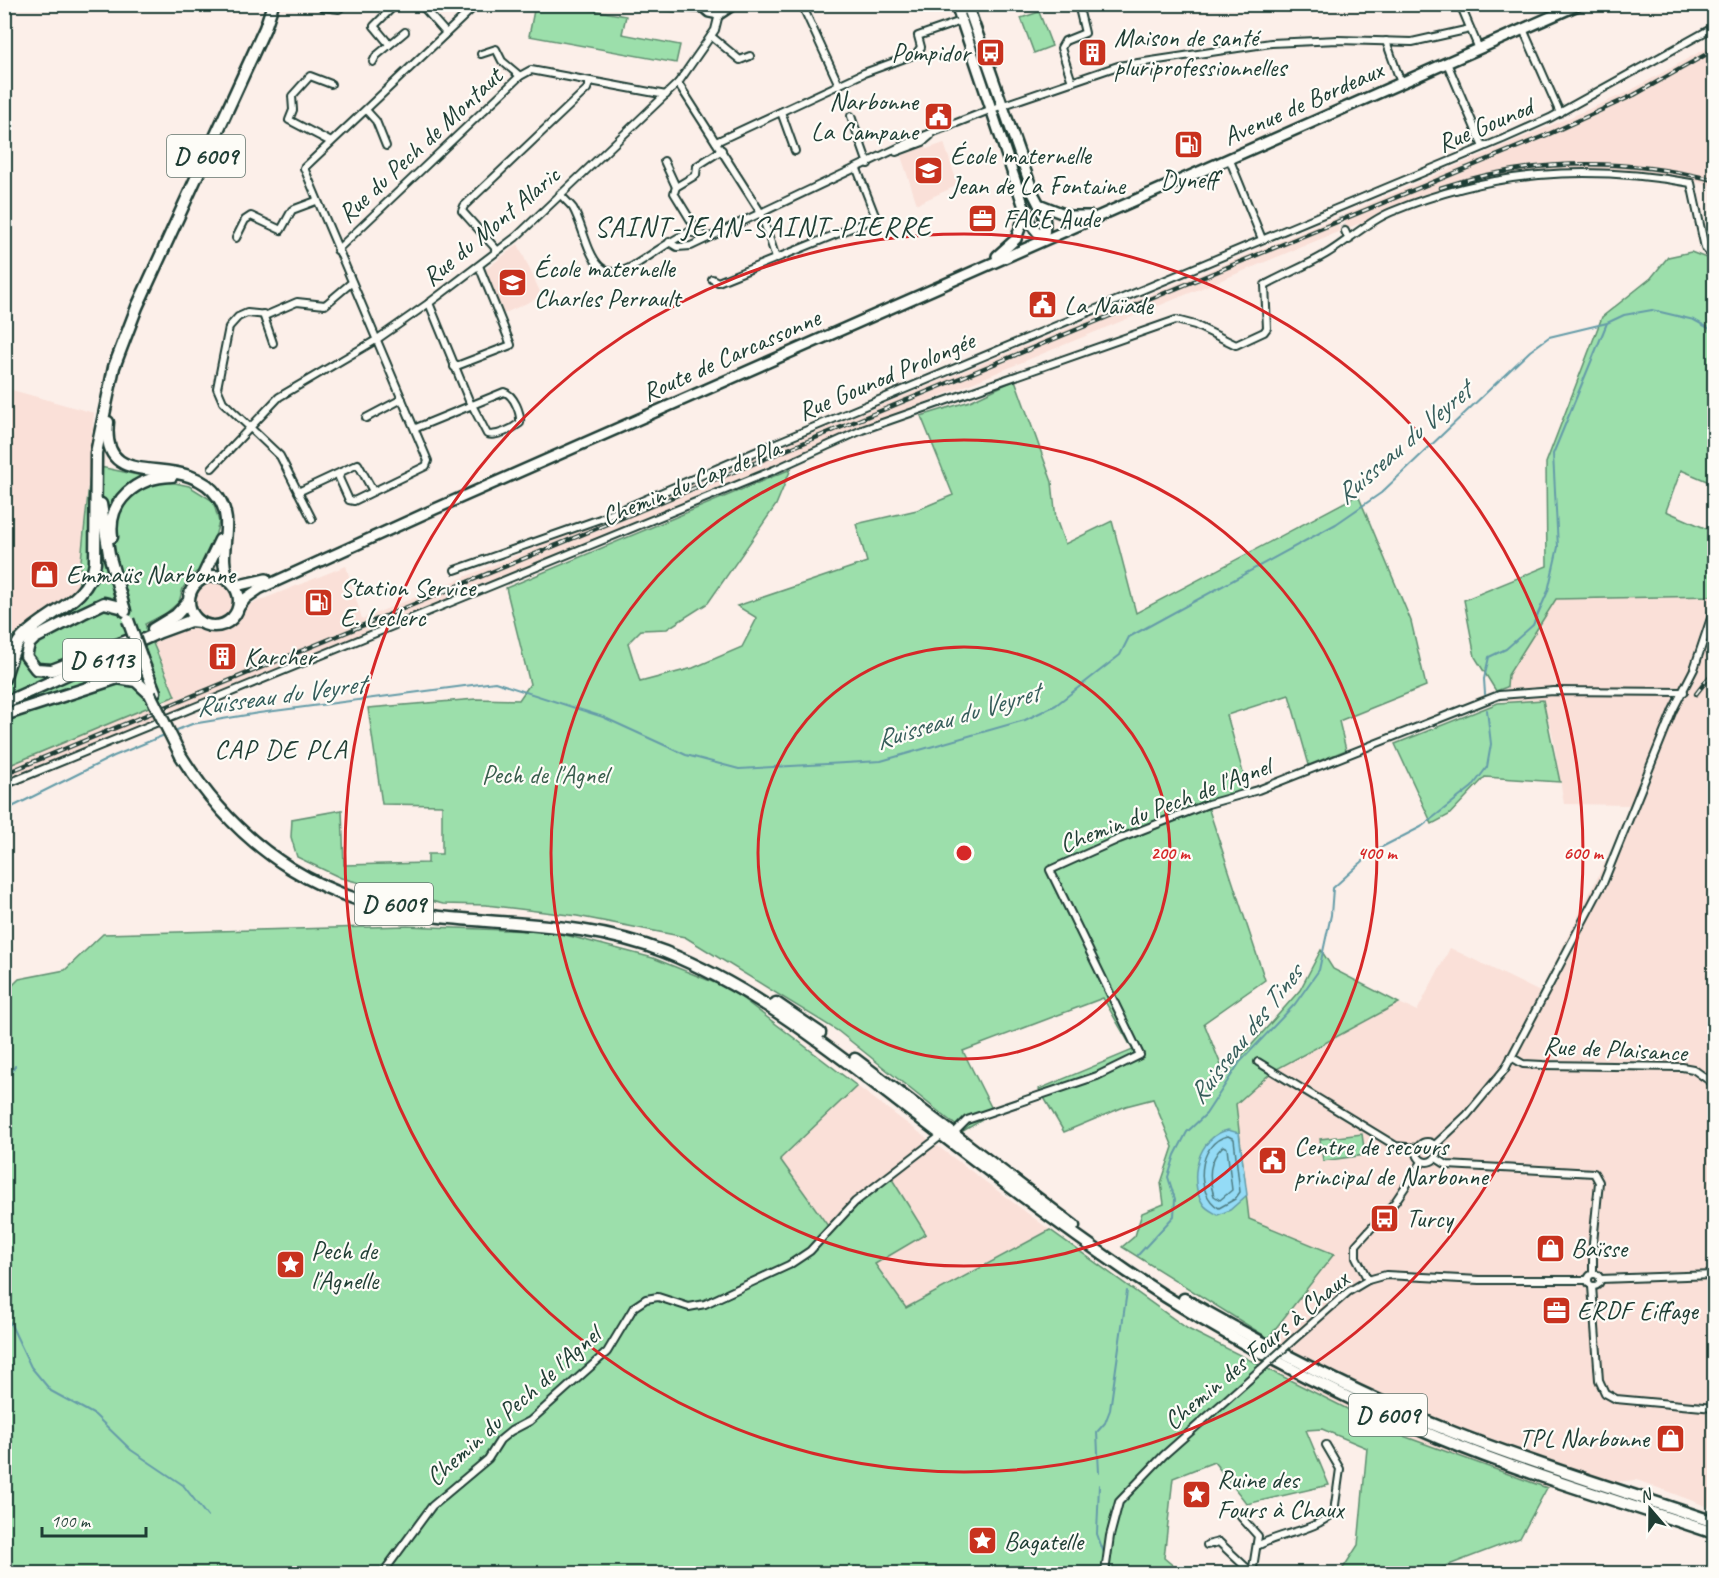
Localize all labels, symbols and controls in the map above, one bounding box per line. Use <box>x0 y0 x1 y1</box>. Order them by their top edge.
place label: Maison de santé pluriprofessionnelles <box>1114 21 1288 84</box>
place label: Pompidor <box>892 36 973 69</box>
bus stop icon: Pompidor <box>975 36 1007 68</box>
building icon: Maison de santé pluriprofessionnelles <box>1077 36 1109 68</box>
street label: Avenue de Bordeaux <box>1218 52 1390 153</box>
street label: Rue du Pech de Montaut <box>331 58 511 230</box>
place label: Narbonne La Campane <box>811 85 921 148</box>
street label: Rue Gounod <box>1432 89 1541 160</box>
public building icon: Narbonne La Campane <box>923 100 955 132</box>
fuel station icon: Dyneff <box>1173 129 1205 161</box>
road number: D 6009 <box>167 135 245 177</box>
place label: École maternelle Jean de La Fontaine <box>948 139 1127 202</box>
school or university icon: École maternelle Jean de La Fontaine <box>913 154 945 186</box>
street label: Rue du Mont Alaric <box>415 158 568 293</box>
place label: Dyneff <box>1160 163 1223 196</box>
office icon: FACE Aude <box>966 202 998 234</box>
place label: FACE Aude <box>1003 202 1101 235</box>
district label: SAINT-JEAN-SAINT-PIERRE <box>594 209 934 244</box>
place label: École maternelle Charles Perrault <box>534 252 683 315</box>
school or university icon: École maternelle Charles Perrault <box>497 267 529 299</box>
public building icon: La Naïade <box>1027 289 1059 321</box>
place label: La Naïade <box>1064 289 1154 322</box>
street label: Route de Carcassonne <box>637 300 827 409</box>
street label: Rue Gounod Prolongée <box>793 323 982 428</box>
water label: Ruisseau du Veyret <box>1328 370 1483 511</box>
street label: Chemin du Cap de Pla <box>597 430 787 533</box>
shop icon: Emmaüs Narbonne <box>29 558 61 590</box>
place label: Emmaüs Narbonne <box>66 558 237 591</box>
place label: Station Service E. Leclerc <box>340 571 477 634</box>
fuel station icon: Station Service E. Leclerc <box>303 586 335 618</box>
road number: D 6113 <box>63 639 141 681</box>
building icon: Karcher <box>207 640 239 672</box>
place label: Karcher <box>244 640 318 673</box>
water label: Ruisseau du Veyret <box>194 665 373 724</box>
water label: Ruisseau du Veyret <box>871 673 1050 757</box>
district label: CAP DE PLA <box>214 732 348 766</box>
street label: Chemin du Pech de l'Agnel <box>1054 748 1280 861</box>
park label: Pech de l'Agnel <box>482 758 613 791</box>
text: 200 m <box>1151 842 1191 864</box>
text: 400 m <box>1358 842 1398 864</box>
text: 600 m <box>1563 842 1604 864</box>
centre of rings <box>954 843 974 863</box>
road number: D 6009 <box>355 883 433 925</box>
water label: Ruisseau des Tines <box>1180 954 1313 1110</box>
street label: Rue de Plaisance <box>1542 1029 1690 1069</box>
place label: Centre de secours principal de Narbonne <box>1294 1130 1490 1193</box>
public building icon: Centre de secours principal de Narbonne <box>1257 1145 1289 1177</box>
bus stop icon: Turcy <box>1369 1202 1401 1234</box>
place label: Turcy <box>1406 1202 1455 1235</box>
shop icon: Baïsse <box>1534 1232 1566 1264</box>
place label: Baïsse <box>1571 1232 1629 1265</box>
place label: Pech de l'Agnelle <box>311 1234 380 1297</box>
place icon: Pech de l'Agnelle <box>274 1249 306 1281</box>
street label: Chemin des Fours à Chaux <box>1157 1262 1357 1437</box>
office icon: ERDF Eiffage <box>1540 1294 1572 1326</box>
place label: ERDF Eiffage <box>1577 1294 1699 1327</box>
street label: Chemin du Pech de l'Agnel <box>419 1316 611 1493</box>
road number: D 6009 <box>1349 1394 1427 1436</box>
place label: TPL Narbonne <box>1519 1422 1651 1455</box>
shop icon: TPL Narbonne <box>1654 1422 1686 1454</box>
place label: Ruine des Fours à Chaux <box>1217 1463 1346 1526</box>
place icon: Ruine des Fours à Chaux <box>1180 1478 1212 1510</box>
north arrow <box>1620 1479 1680 1539</box>
text: N <box>1637 1484 1656 1507</box>
scale bar <box>42 1500 146 1538</box>
text: 100 m <box>51 1510 92 1532</box>
place icon: Bagatelle <box>967 1525 999 1557</box>
place label: Bagatelle <box>1004 1525 1085 1558</box>

